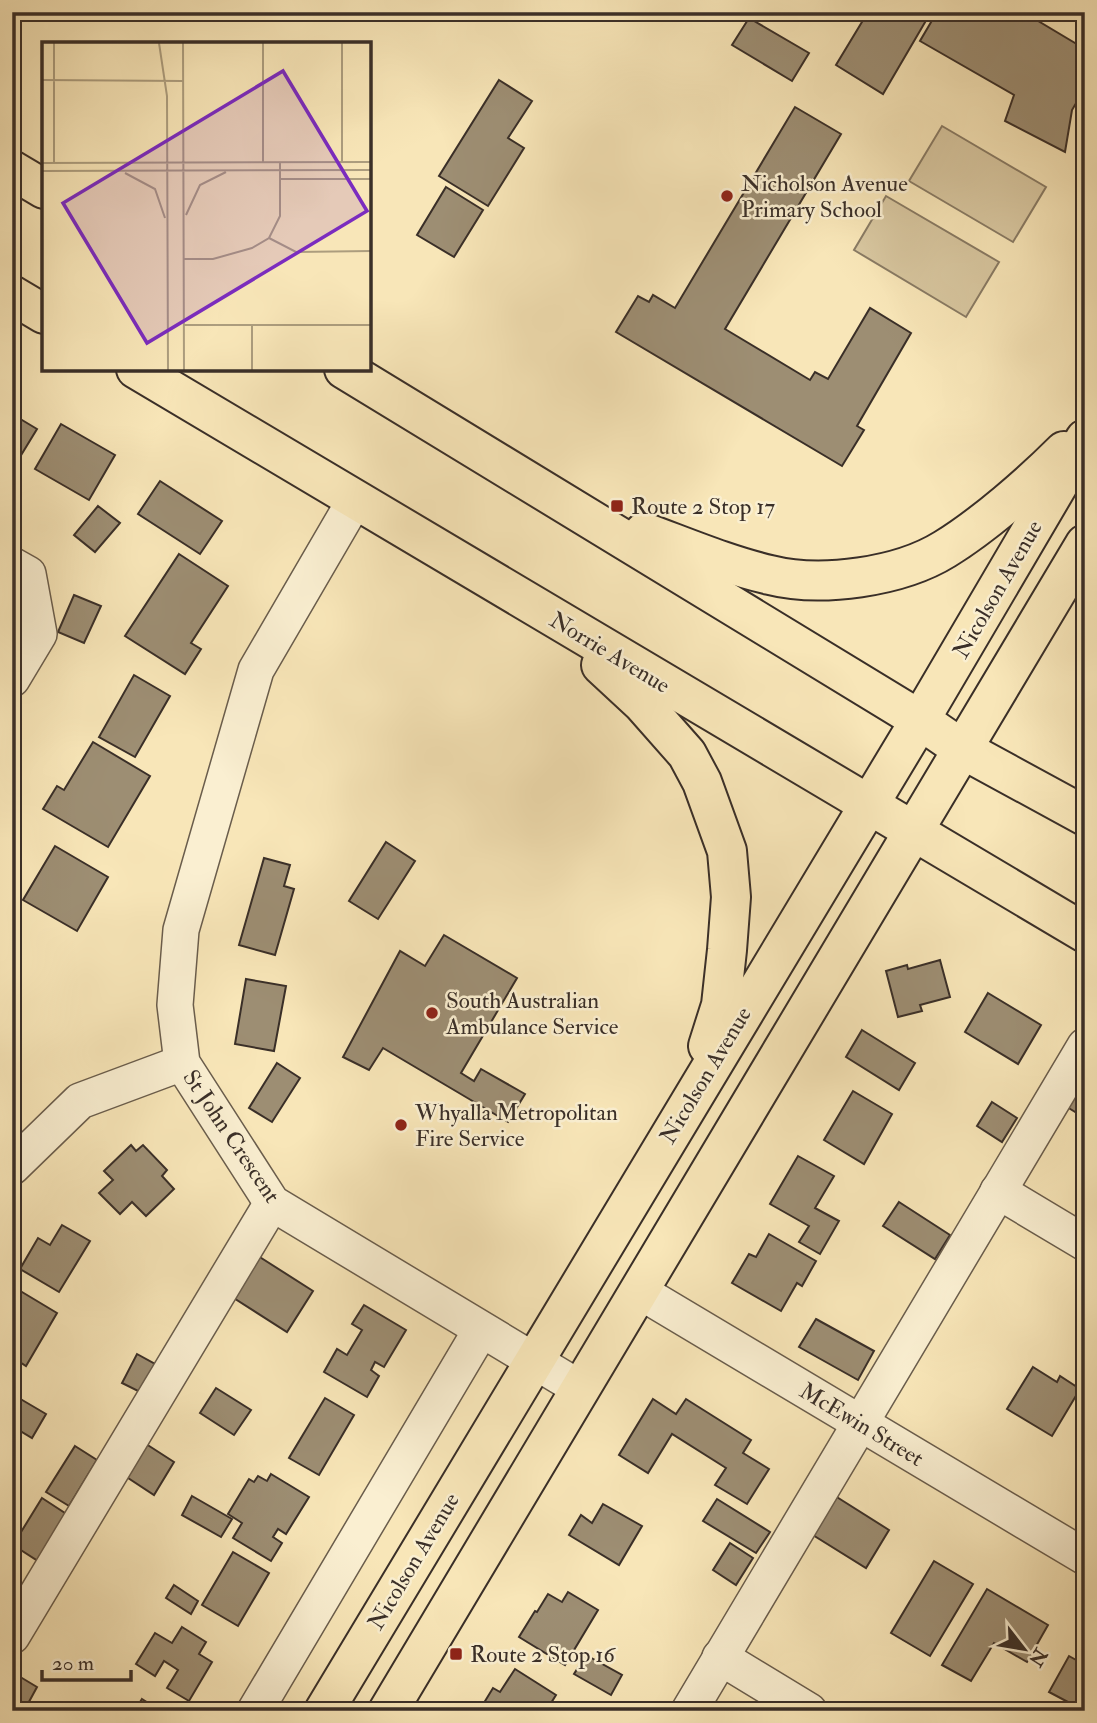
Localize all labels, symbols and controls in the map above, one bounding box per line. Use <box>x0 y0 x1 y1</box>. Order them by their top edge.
inset map <box>42 42 371 371</box>
place label: Nicholson Avenue Primary School <box>741 169 908 224</box>
marker: Nicholson Avenue Primary School <box>719 188 735 204</box>
place label: Route 2 Stop 17 <box>631 492 775 522</box>
marker: Route 2 Stop 17 <box>609 498 625 514</box>
street label: Nicolson Avenue <box>946 515 1049 664</box>
street label: Norrie Avenue <box>544 605 676 700</box>
place label: South Australian Ambulance Service <box>445 986 619 1041</box>
street label: Nicolson Avenue <box>653 1001 758 1149</box>
marker: South Australian Ambulance Service <box>424 1005 440 1021</box>
street label: St John Crescent <box>176 1064 287 1208</box>
place label: Whyalla Metropolitan Fire Service <box>414 1098 618 1153</box>
marker: Whyalla Metropolitan Fire Service <box>393 1117 409 1133</box>
street label: McEwin Street <box>794 1376 929 1473</box>
street label: Nicolson Avenue <box>361 1487 466 1635</box>
north arrow <box>988 1614 1058 1684</box>
scale bar <box>42 1639 131 1683</box>
place label: Route 2 Stop 16 <box>470 1640 616 1670</box>
text: N <box>1023 1643 1053 1672</box>
marker: Route 2 Stop 16 <box>448 1646 464 1662</box>
text: 20 m <box>52 1650 94 1677</box>

